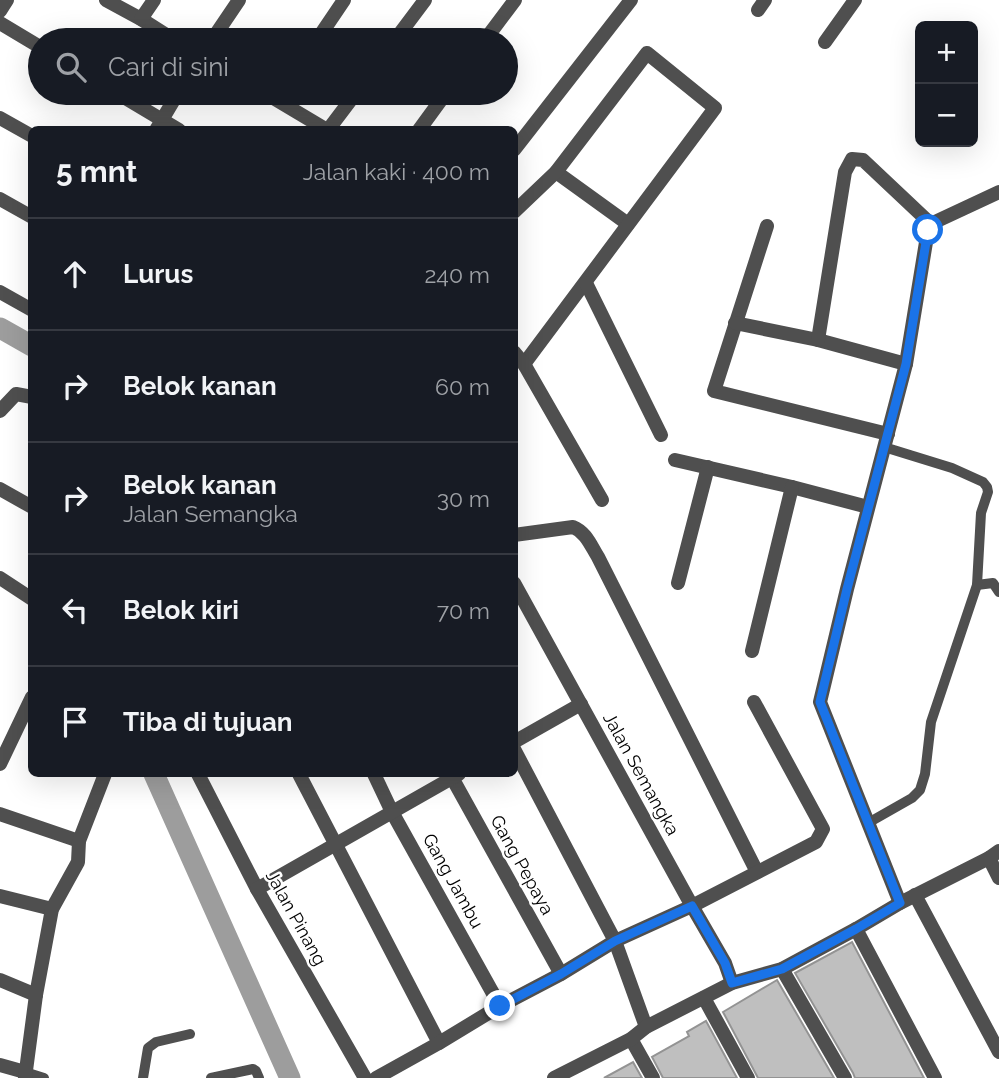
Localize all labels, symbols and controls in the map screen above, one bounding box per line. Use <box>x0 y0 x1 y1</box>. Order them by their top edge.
map controls <box>915 21 978 147</box>
button: + <box>915 21 978 84</box>
search box <box>28 28 518 105</box>
icon: search <box>52 48 90 86</box>
text: Cari di sini <box>108 52 229 82</box>
button: − <box>915 84 978 147</box>
text: 5 mnt <box>56 154 137 189</box>
text: Jalan kaki · 400 m <box>303 158 490 185</box>
route start <box>912 214 943 245</box>
icon: ahead <box>56 255 94 293</box>
text: Lurus <box>123 259 193 289</box>
text: 240 m <box>424 261 490 288</box>
icon: right <box>56 367 94 405</box>
text: Belok kanan <box>123 371 277 401</box>
text: 60 m <box>435 373 490 400</box>
text: Belok kanan <box>123 470 277 500</box>
icon: right <box>56 479 94 517</box>
text: 30 m <box>437 485 490 512</box>
text: Jalan Semangka <box>123 500 298 527</box>
icon: left <box>56 591 94 629</box>
text: Belok kiri <box>123 595 239 625</box>
text: 70 m <box>437 597 490 624</box>
icon: arrive <box>56 703 94 741</box>
text: Tiba di tujuan <box>123 707 293 737</box>
street label: Jalan Semangka <box>599 709 684 839</box>
street label: Gang Pepaya <box>486 811 558 918</box>
street label: Gang Jambu <box>419 830 488 932</box>
street label: Jalan Pinang <box>262 867 331 969</box>
route end <box>484 990 515 1021</box>

